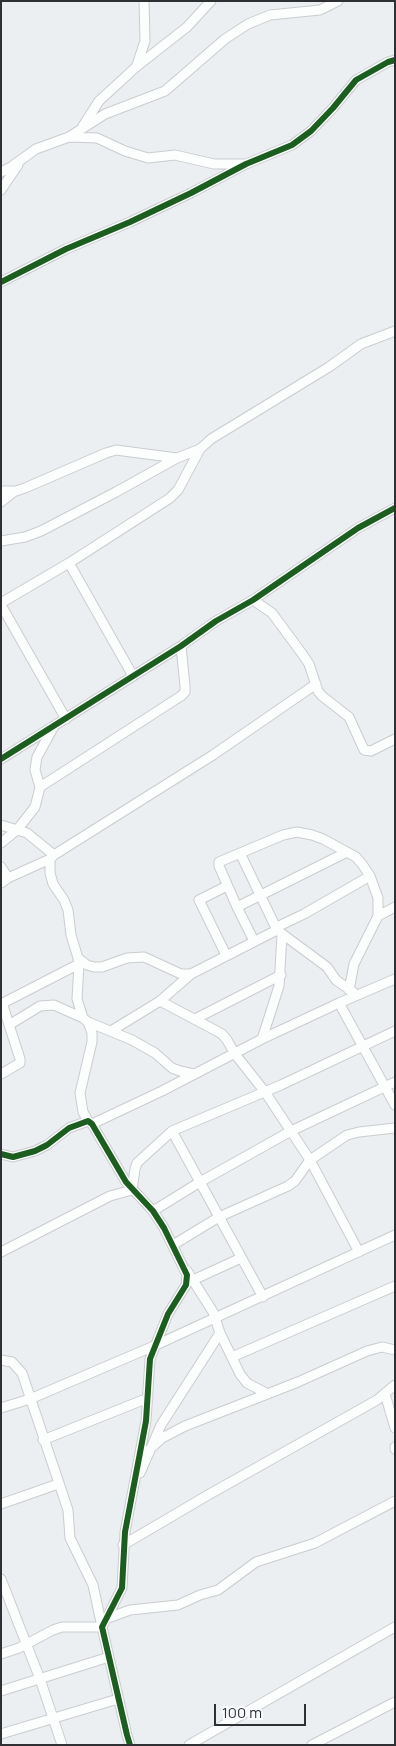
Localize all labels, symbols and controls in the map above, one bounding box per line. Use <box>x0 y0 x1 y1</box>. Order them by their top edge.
scale bar <box>216 1694 308 1726</box>
text: 100 m <box>222 1702 262 1723</box>

